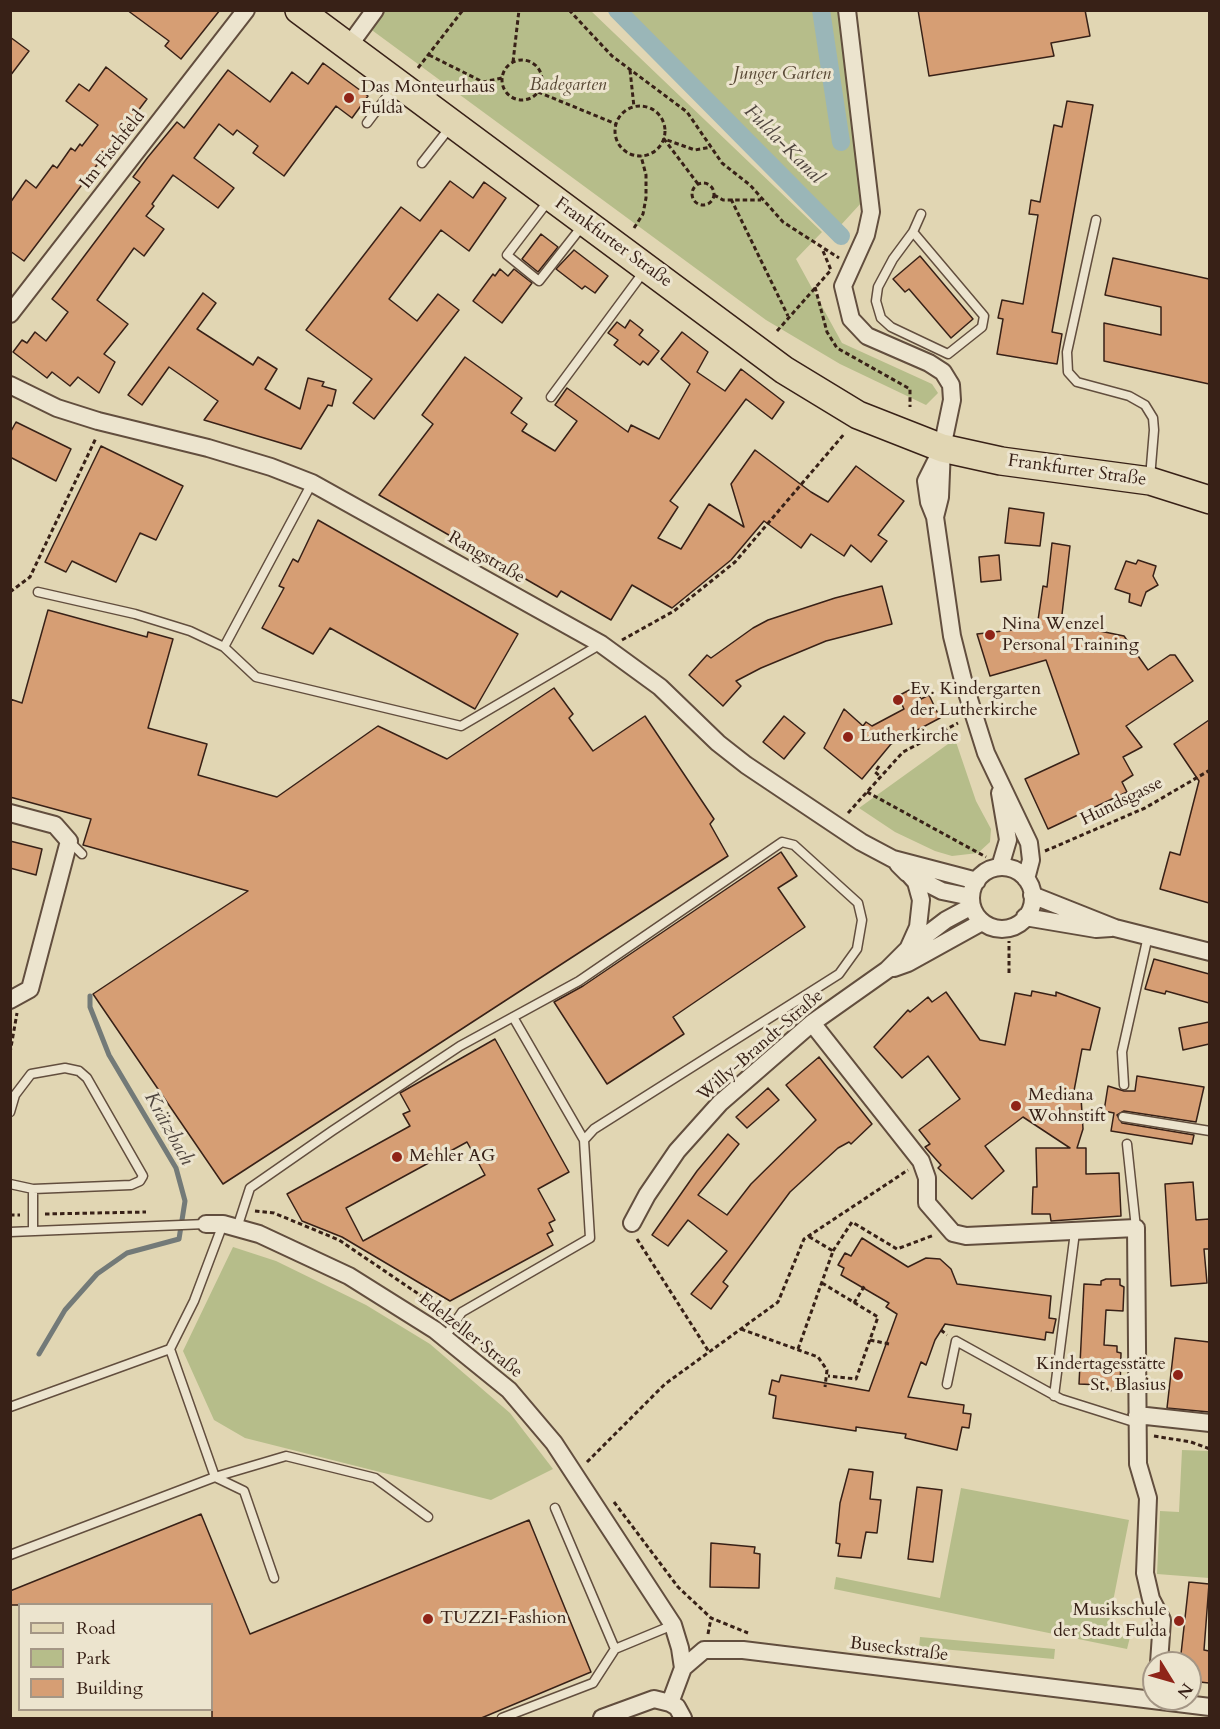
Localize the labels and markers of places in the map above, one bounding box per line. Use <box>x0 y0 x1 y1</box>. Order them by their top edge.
place label: Das Monteurhaus Fulda <box>361 77 495 119</box>
marker: Das Monteurhaus Fulda <box>342 91 356 105</box>
place label: Nina Wenzel Personal Training <box>1002 614 1139 656</box>
marker: Nina Wenzel Personal Training <box>983 628 997 642</box>
place label: Ev. Kindergarten der Lutherkirche <box>910 679 1041 722</box>
marker: Ev. Kindergarten der Lutherkirche <box>891 693 905 707</box>
place label: Lutherkirche <box>860 726 959 748</box>
marker: Lutherkirche <box>841 730 855 744</box>
place label: Mediana Wohnstift <box>1028 1085 1106 1128</box>
marker: Mediana Wohnstift <box>1009 1099 1023 1113</box>
place label: Mehler AG <box>409 1146 495 1168</box>
marker: Mehler AG <box>390 1150 404 1164</box>
place label: Kindertagesstätte St. Blasius <box>1036 1354 1166 1396</box>
marker: Kindertagesstätte St. Blasius <box>1171 1368 1185 1382</box>
place label: Musikschule der Stadt Fulda <box>1053 1600 1167 1642</box>
place label: TUZZI-Fashion <box>440 1608 567 1630</box>
marker: TUZZI-Fashion <box>421 1612 435 1626</box>
marker: Musikschule der Stadt Fulda <box>1172 1614 1186 1628</box>

